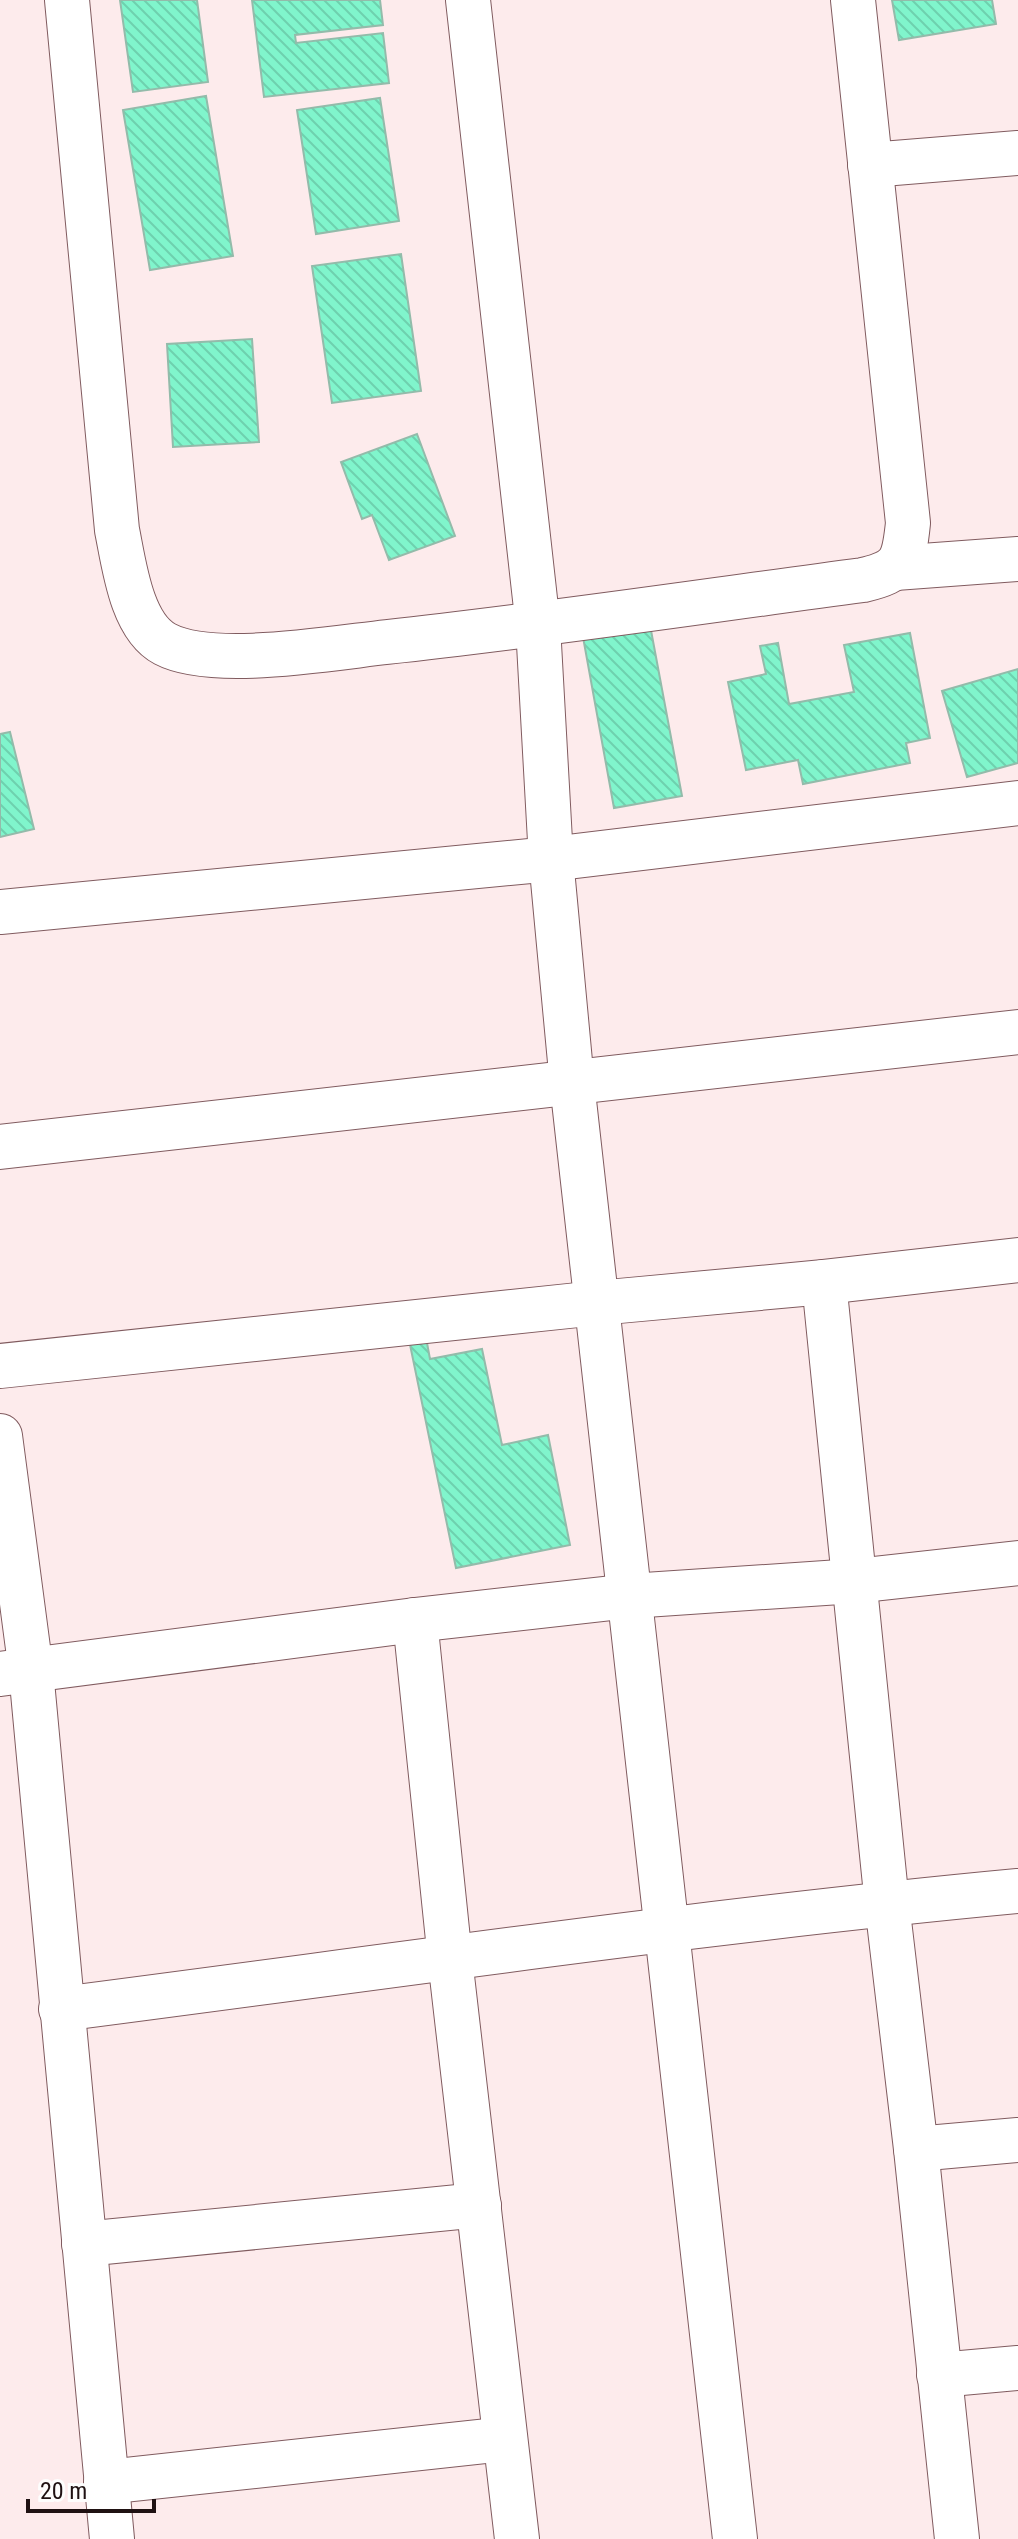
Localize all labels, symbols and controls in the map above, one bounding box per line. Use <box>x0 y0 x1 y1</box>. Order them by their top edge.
scale bar <box>28 2463 154 2513</box>
text: 20 m <box>40 2477 87 2505</box>

